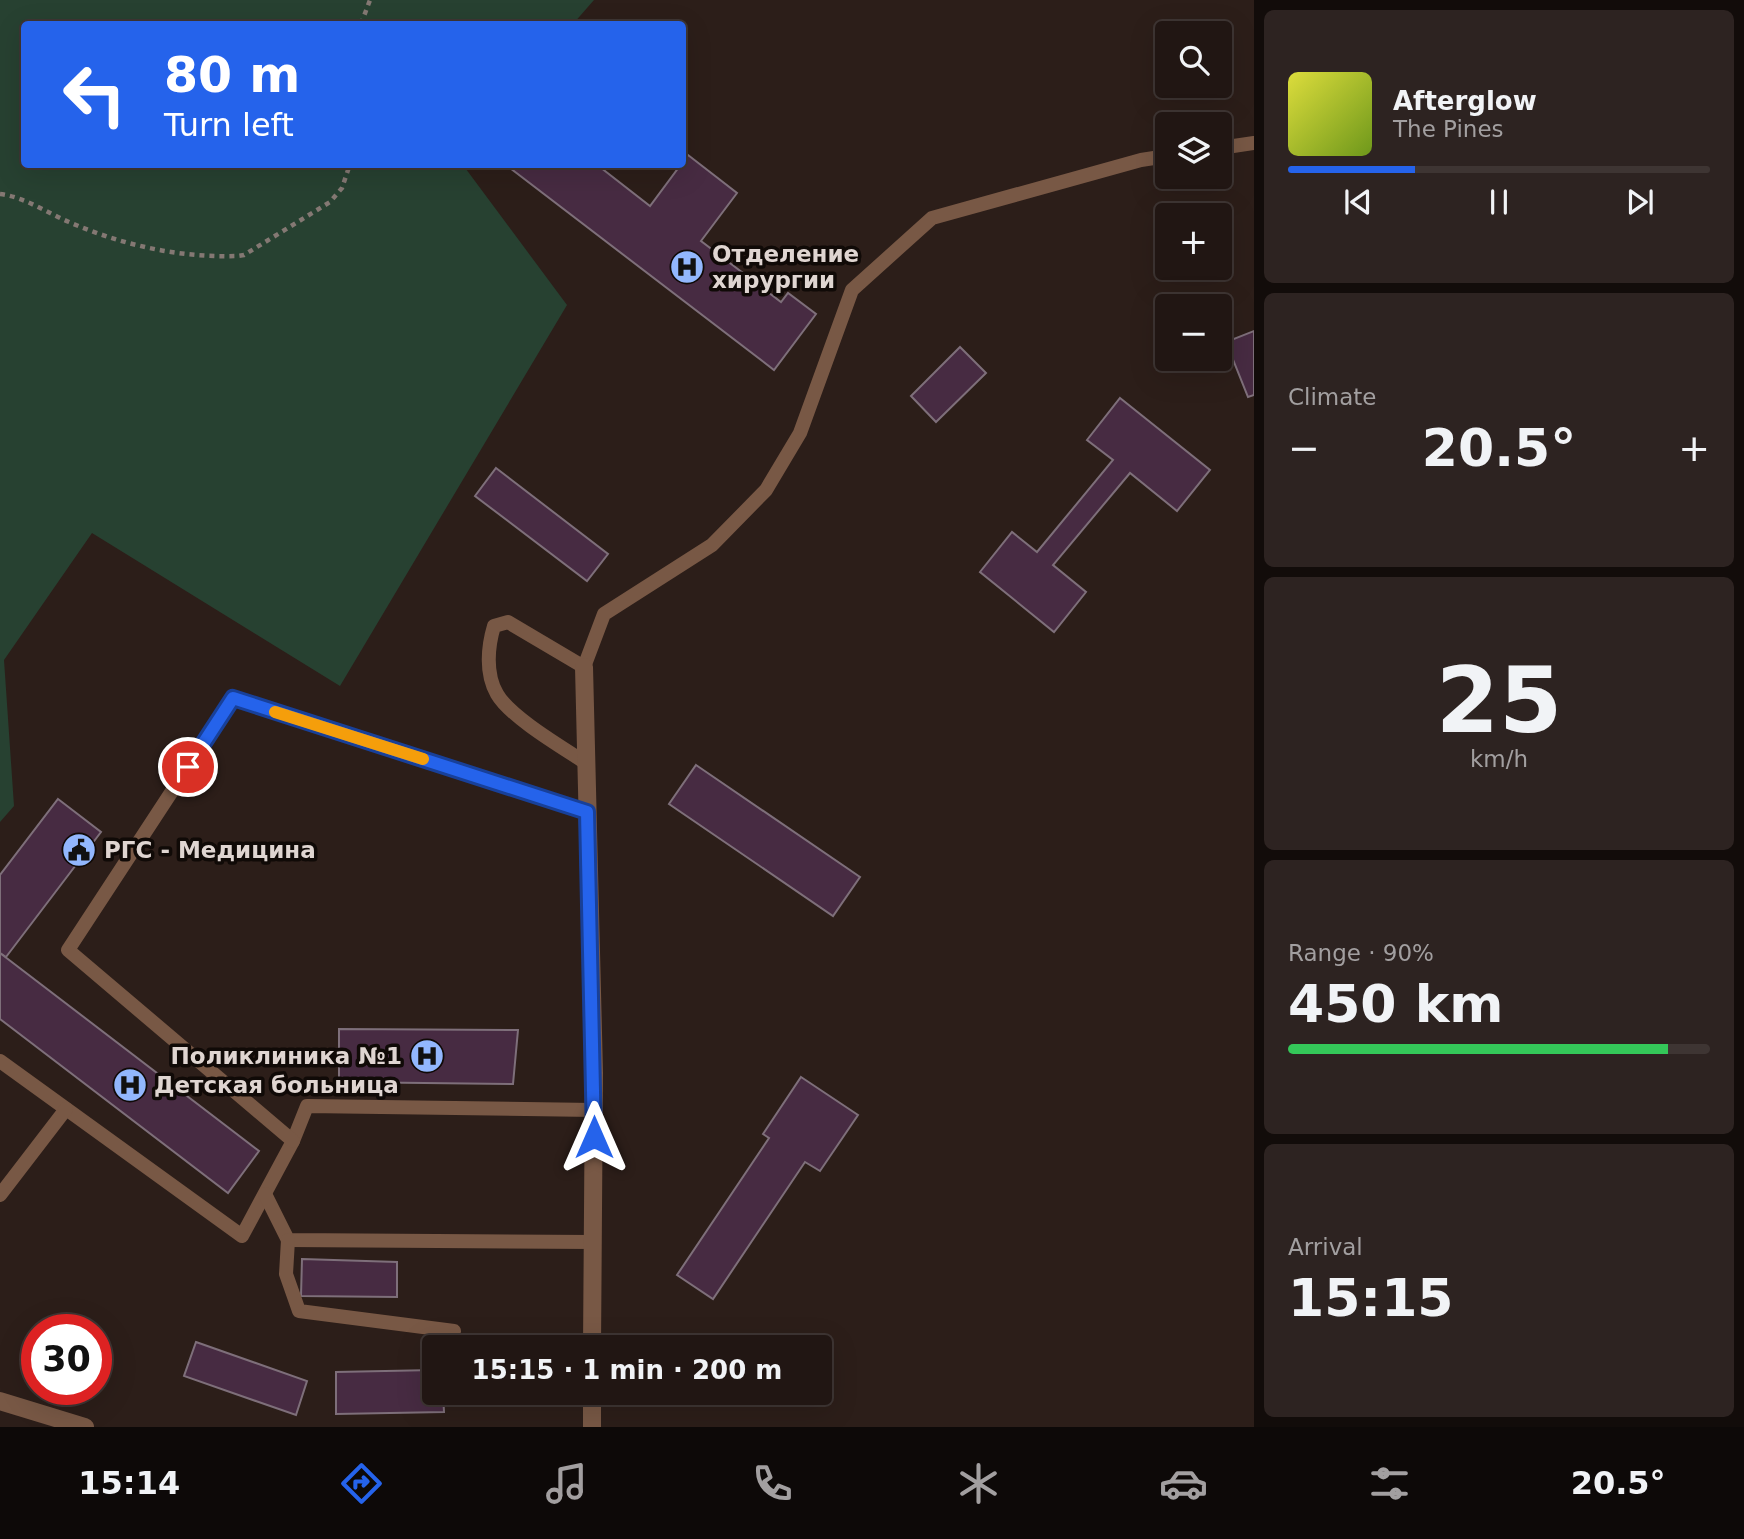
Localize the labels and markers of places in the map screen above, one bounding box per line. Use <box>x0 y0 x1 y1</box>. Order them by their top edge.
place label: Отделение хирургии <box>712 241 859 293</box>
hospital icon: Отделение хирургии <box>668 248 706 286</box>
pin <box>158 737 218 797</box>
public building icon: РГС - Медицина <box>60 831 98 869</box>
place label: РГС - Медицина <box>104 837 316 863</box>
hospital icon: Поликлиника №1 <box>408 1037 446 1075</box>
place label: Поликлиника №1 <box>171 1043 402 1069</box>
hospital icon: Детская больница <box>111 1066 149 1104</box>
place label: Детская больница <box>154 1072 399 1098</box>

